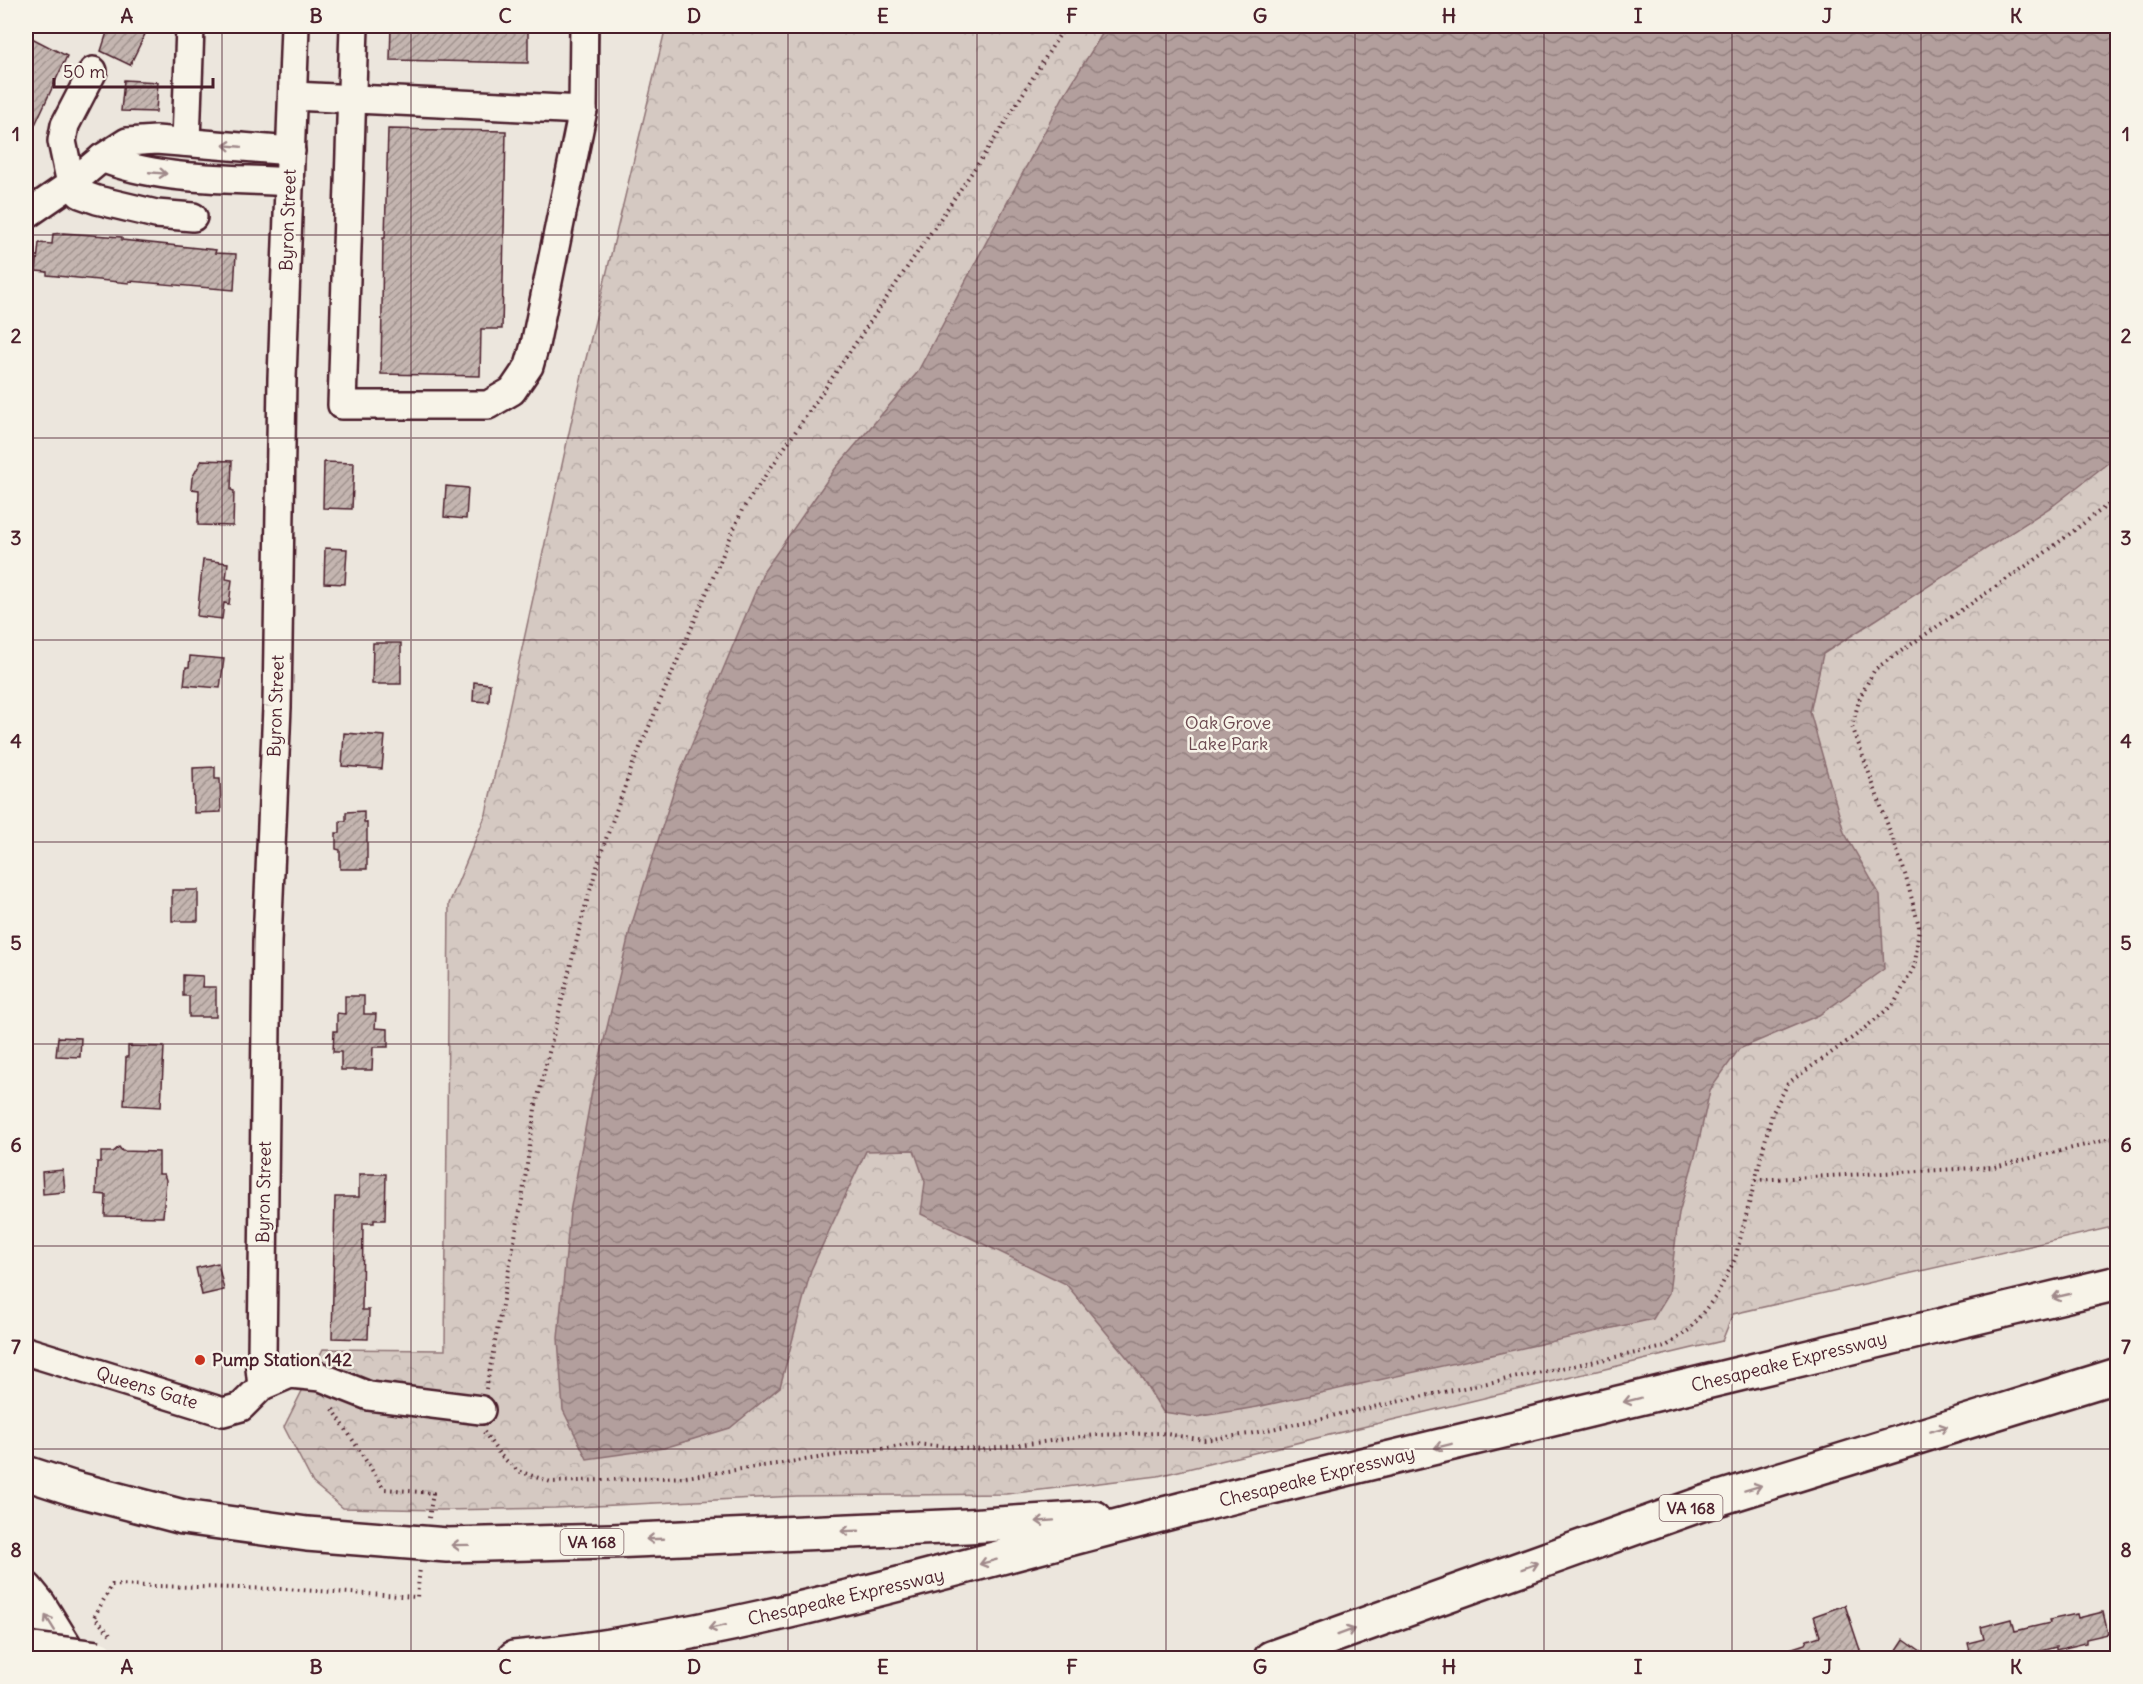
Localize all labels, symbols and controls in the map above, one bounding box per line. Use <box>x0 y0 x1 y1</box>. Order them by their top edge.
text: A <box>121 3 134 28</box>
text: B <box>309 3 323 28</box>
text: C <box>498 3 512 28</box>
text: D <box>687 3 701 28</box>
text: E <box>877 3 889 28</box>
text: F <box>1066 3 1078 28</box>
text: G <box>1253 3 1267 28</box>
text: H <box>1442 3 1456 28</box>
text: I <box>1634 3 1643 28</box>
text: J <box>1822 3 1833 28</box>
text: K <box>2010 3 2023 28</box>
scale bar <box>54 51 213 89</box>
text: 50 m <box>63 60 105 83</box>
text: 1 <box>12 121 20 146</box>
text: 1 <box>2122 121 2130 146</box>
one-way arrow <box>223 140 243 151</box>
one-way arrow <box>148 168 168 179</box>
street label: Byron Street <box>274 169 301 271</box>
text: 2 <box>11 323 22 348</box>
text: 2 <box>2121 323 2132 348</box>
text: 3 <box>10 525 22 550</box>
text: 3 <box>2120 525 2132 550</box>
street label: Byron Street <box>262 655 289 757</box>
park label: Oak Grove Lake Park <box>1185 711 1271 755</box>
text: 4 <box>10 728 22 753</box>
text: 4 <box>2120 728 2132 753</box>
text: 5 <box>10 930 22 955</box>
text: 5 <box>2120 930 2132 955</box>
text: 6 <box>10 1132 22 1157</box>
text: 6 <box>2120 1132 2132 1157</box>
street label: Byron Street <box>251 1141 276 1243</box>
one-way arrow <box>2051 1291 2070 1303</box>
street label: Chesapeake Expressway <box>1689 1326 1889 1397</box>
text: 7 <box>11 1334 21 1359</box>
text: 7 <box>2121 1334 2131 1359</box>
place label: Pump Station 142 <box>212 1348 352 1371</box>
marker: Pump Station 142 <box>193 1353 207 1367</box>
street label: Queens Gate <box>94 1361 201 1414</box>
one-way arrow <box>1623 1395 1642 1407</box>
one-way arrow <box>1929 1423 1948 1434</box>
street label: Chesapeake Expressway <box>1217 1441 1417 1512</box>
one-way arrow <box>1433 1441 1452 1453</box>
one-way arrow <box>1743 1481 1762 1492</box>
road number: VA 168 <box>1660 1495 1722 1521</box>
one-way arrow <box>1035 1516 1055 1527</box>
one-way arrow <box>841 1526 861 1537</box>
road number: VA 168 <box>560 1529 624 1555</box>
one-way arrow <box>646 1534 666 1545</box>
text: 8 <box>10 1537 22 1562</box>
text: 8 <box>2120 1537 2132 1562</box>
one-way arrow <box>451 1539 471 1551</box>
one-way arrow <box>979 1556 998 1568</box>
one-way arrow <box>1520 1559 1538 1570</box>
street label: Chesapeake Expressway <box>746 1563 946 1630</box>
one-way arrow <box>43 1615 55 1632</box>
one-way arrow <box>708 1622 727 1633</box>
one-way arrow <box>1336 1625 1355 1636</box>
text: A <box>121 1654 134 1679</box>
text: B <box>309 1654 323 1679</box>
text: C <box>498 1654 512 1679</box>
text: D <box>687 1654 701 1679</box>
text: E <box>877 1654 889 1679</box>
text: F <box>1066 1654 1078 1679</box>
text: G <box>1253 1654 1267 1679</box>
text: H <box>1442 1654 1456 1679</box>
text: I <box>1634 1654 1643 1679</box>
text: J <box>1822 1654 1833 1679</box>
text: K <box>2010 1654 2023 1679</box>

